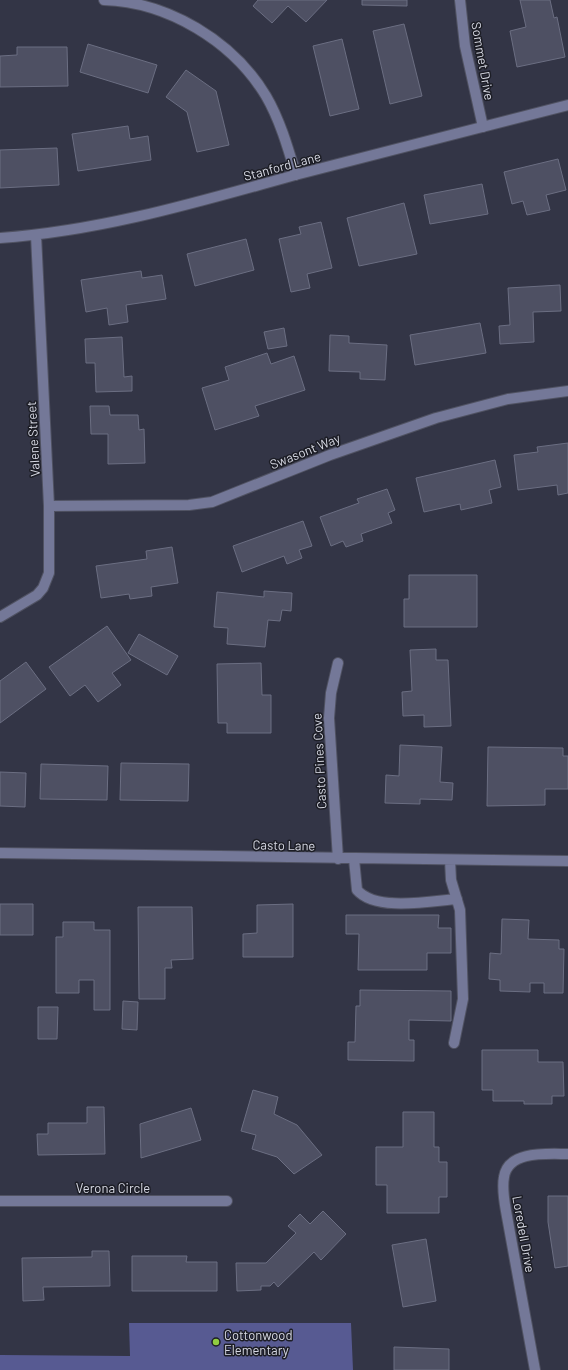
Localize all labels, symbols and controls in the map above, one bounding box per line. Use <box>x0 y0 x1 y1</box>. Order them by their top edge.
street label: Sommet Drive <box>468 21 498 101</box>
street label: Stanford Lane <box>242 148 322 184</box>
street label: Valene Street <box>23 401 43 477</box>
street label: Swasont Way <box>267 430 343 472</box>
street label: Casto Pines Cove <box>308 713 330 809</box>
street label: Casto Lane <box>252 836 316 854</box>
street label: Verona Circle <box>76 1180 150 1196</box>
street label: Loredell Drive <box>509 1194 539 1274</box>
place label: Cottonwood Elementary <box>224 1327 293 1358</box>
marker: Cottonwood Elementary <box>211 1337 221 1347</box>

